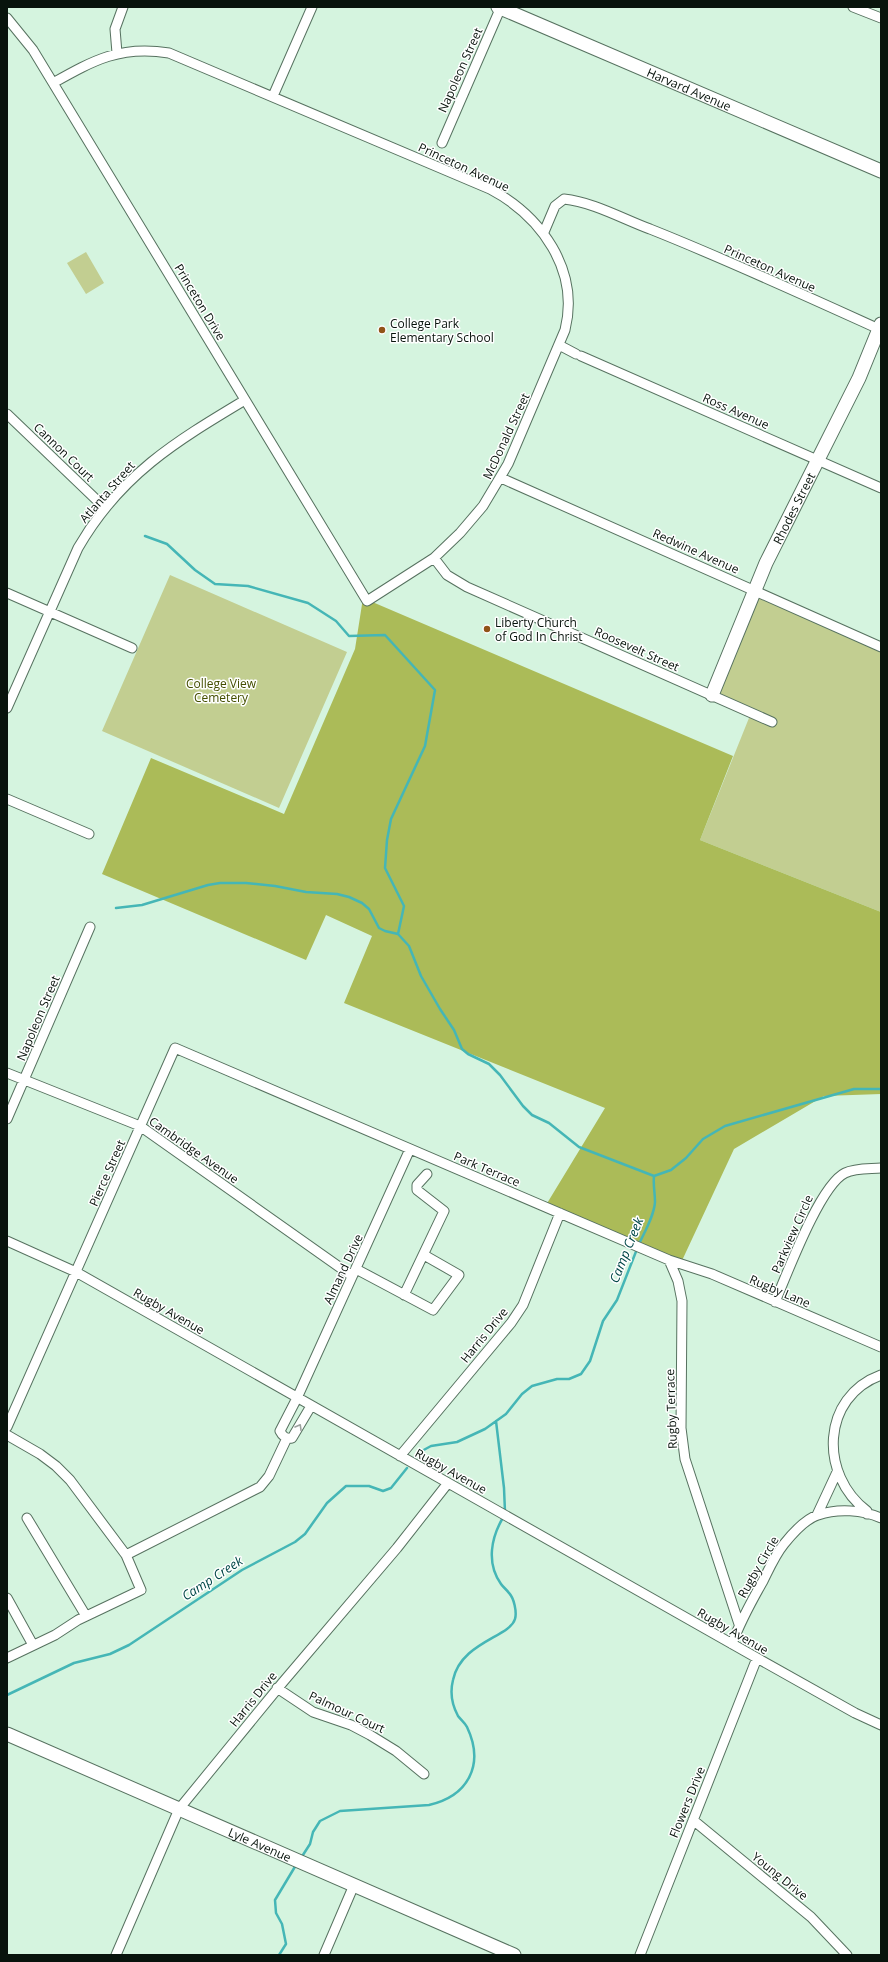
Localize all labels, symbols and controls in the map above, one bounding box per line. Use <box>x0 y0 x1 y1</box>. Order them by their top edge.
street label: Napoleon Street <box>434 25 486 115</box>
street label: Harvard Avenue <box>644 63 734 115</box>
street label: Princeton Avenue <box>416 138 513 196</box>
street label: Princeton Avenue <box>721 240 819 296</box>
street label: Princeton Drive <box>170 261 230 344</box>
place label: College Park Elementary School <box>390 315 494 346</box>
marker: College Park Elementary School <box>377 325 387 335</box>
street label: Ross Avenue <box>700 389 772 433</box>
street label: McDonald Street <box>479 390 533 482</box>
street label: Cannon Court <box>30 419 98 485</box>
street label: Atlanta Street <box>75 458 139 526</box>
street label: Rhodes Street <box>768 469 819 547</box>
street label: Redwine Avenue <box>650 524 742 578</box>
place label: Liberty Church of God In Christ <box>495 614 582 645</box>
street label: Roosevelt Street <box>592 623 682 675</box>
marker: Liberty Church of God In Christ <box>482 624 492 634</box>
park label: College View Cemetery <box>186 675 257 706</box>
street label: Napoleon Street <box>12 973 64 1063</box>
street label: Cambridge Avenue <box>146 1113 243 1188</box>
street label: Pierce Street <box>85 1137 129 1209</box>
street label: Park Terrace <box>451 1147 523 1191</box>
street label: Parkview Circle <box>767 1192 817 1276</box>
water label: Camp Creek <box>605 1214 648 1285</box>
street label: Almand Drive <box>319 1231 367 1307</box>
street label: Rugby Lane <box>747 1271 813 1312</box>
street label: Rugby Avenue <box>130 1284 208 1338</box>
street label: Harris Drive <box>456 1304 512 1366</box>
street label: Rugby Terrace <box>661 1368 681 1449</box>
one-way arrow <box>294 1424 301 1431</box>
street label: Rugby Avenue <box>412 1444 490 1498</box>
street label: Rugby Circle <box>733 1533 783 1601</box>
water label: Camp Creek <box>178 1551 246 1604</box>
street label: Rugby Avenue <box>694 1604 772 1658</box>
street label: Harris Drive <box>225 1668 281 1730</box>
street label: Palmour Court <box>306 1687 388 1737</box>
street label: Flowers Drive <box>665 1764 709 1840</box>
street label: Lyle Avenue <box>226 1823 294 1866</box>
street label: Young Drive <box>748 1848 812 1904</box>

